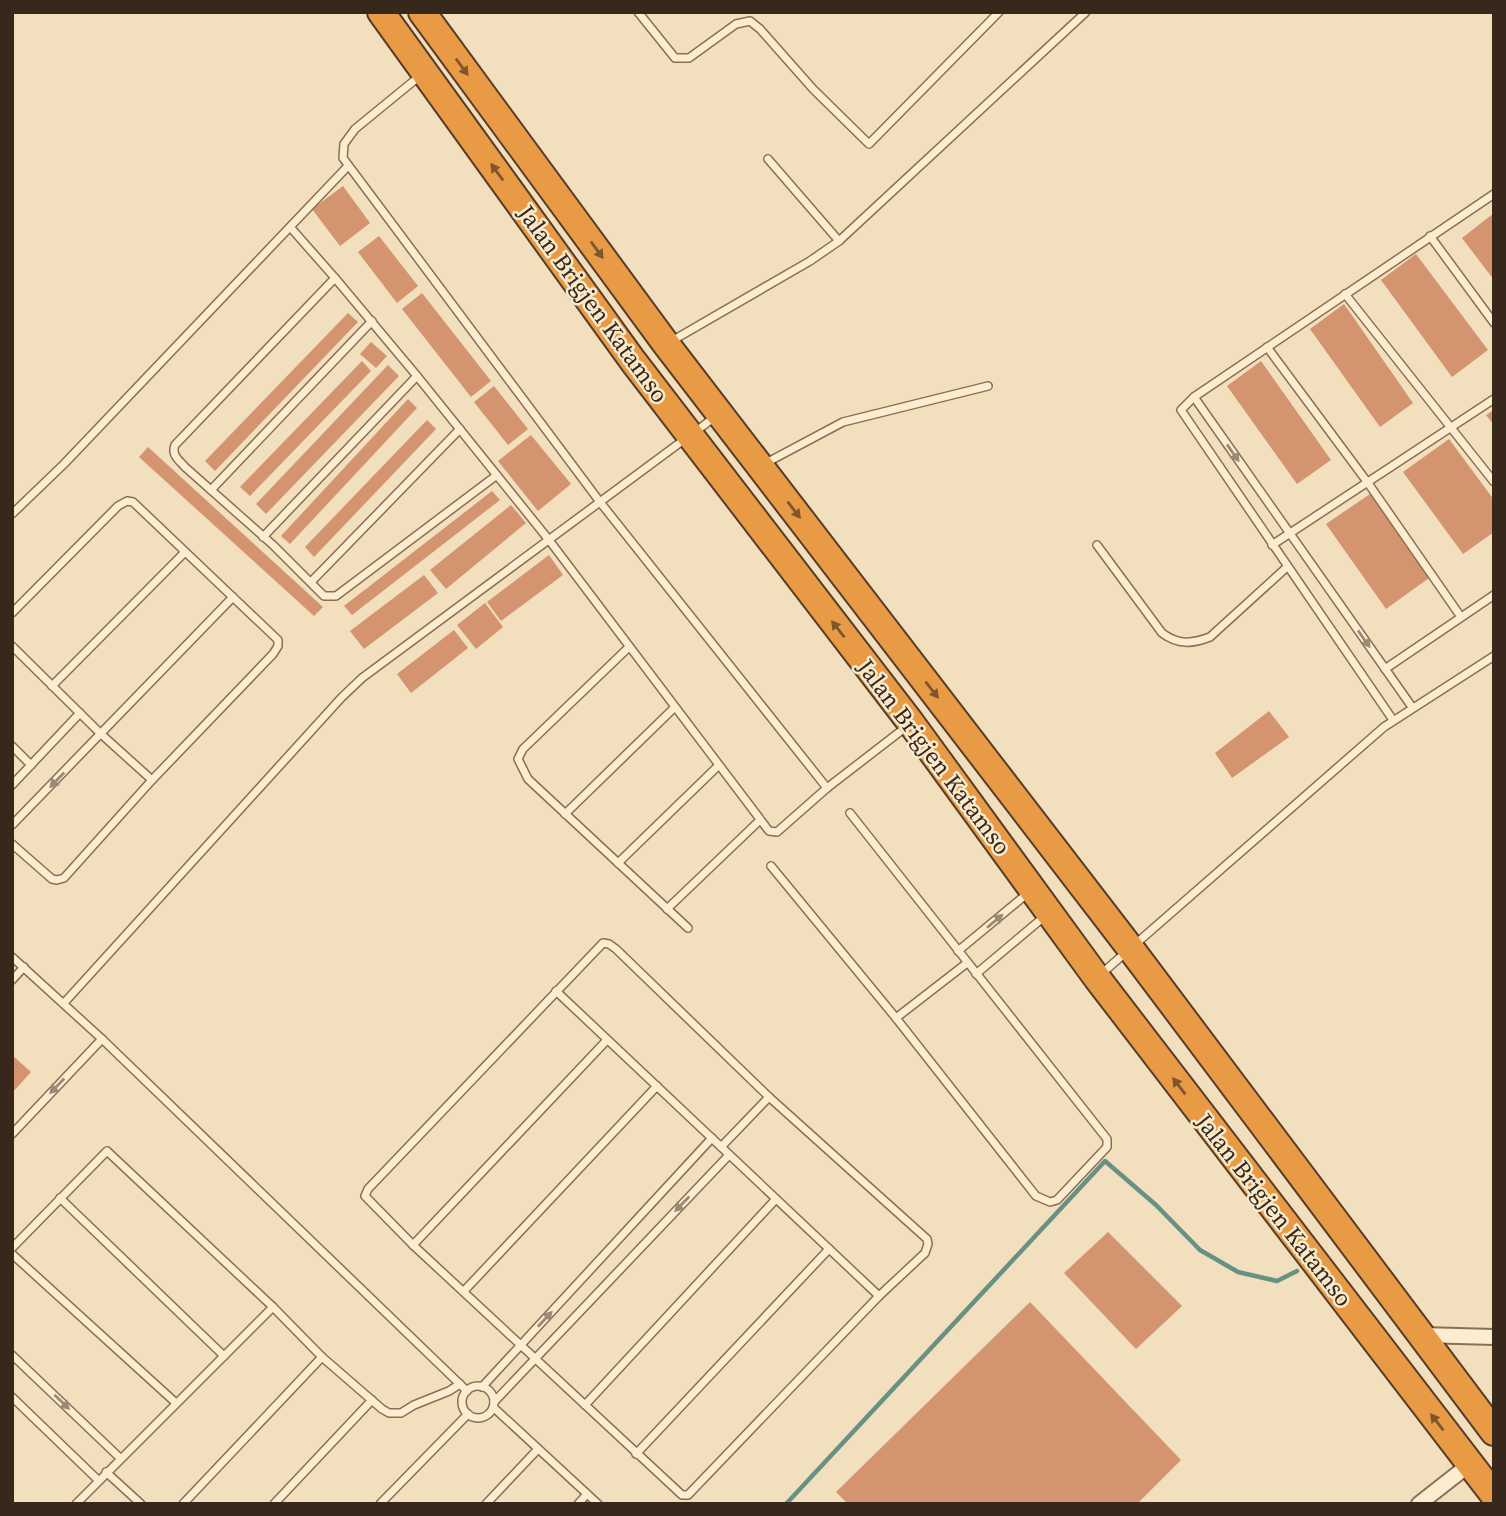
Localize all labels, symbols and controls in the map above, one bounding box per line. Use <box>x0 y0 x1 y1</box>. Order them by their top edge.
one-way arrow <box>455 58 469 76</box>
one-way arrow <box>490 163 504 181</box>
street label: Jalan Brigjen Katamso <box>510 197 676 409</box>
one-way arrow <box>590 241 604 260</box>
one-way arrow <box>1226 444 1240 462</box>
one-way arrow <box>786 500 801 518</box>
one-way arrow <box>832 620 846 638</box>
one-way arrow <box>1357 630 1371 648</box>
street label: Jalan Brigjen Katamso <box>849 651 1019 861</box>
one-way arrow <box>925 681 939 699</box>
one-way arrow <box>49 771 65 788</box>
one-way arrow <box>987 914 1004 929</box>
one-way arrow <box>1173 1077 1187 1095</box>
one-way arrow <box>49 1078 66 1095</box>
street label: Jalan Brigjen Katamso <box>1188 1105 1360 1313</box>
one-way arrow <box>674 1195 690 1212</box>
one-way arrow <box>537 1310 553 1328</box>
one-way arrow <box>53 1394 70 1411</box>
one-way arrow <box>1431 1413 1445 1431</box>

